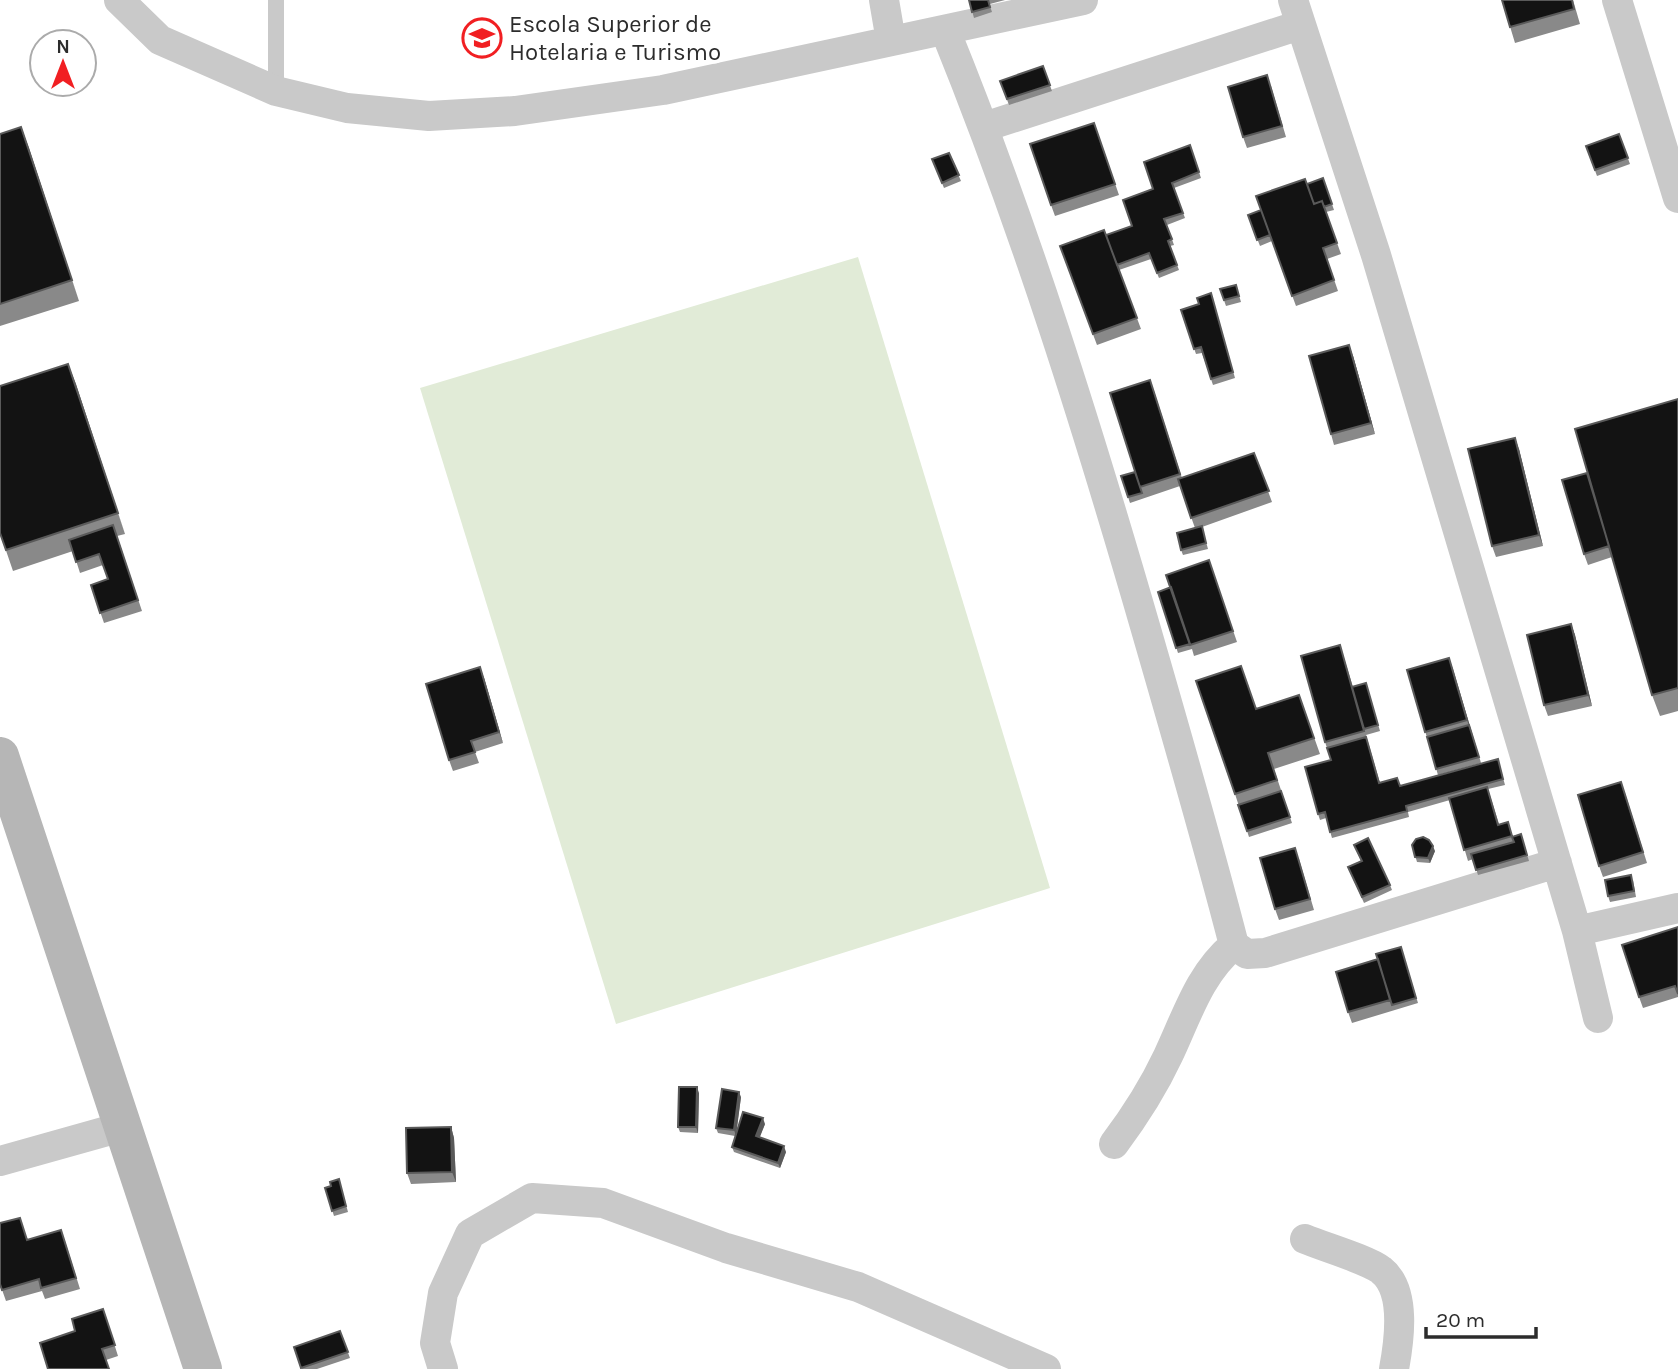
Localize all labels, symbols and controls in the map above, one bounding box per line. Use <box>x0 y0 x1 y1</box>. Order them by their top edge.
place label: Escola Superior de Hotelaria e Turismo <box>509 10 721 66</box>
school or university icon: Escola Superior de Hotelaria e Turismo <box>461 17 503 59</box>
north arrow <box>28 28 98 98</box>
text: N <box>56 36 70 58</box>
scale bar <box>1426 1296 1536 1340</box>
text: 20 m <box>1436 1308 1485 1332</box>

